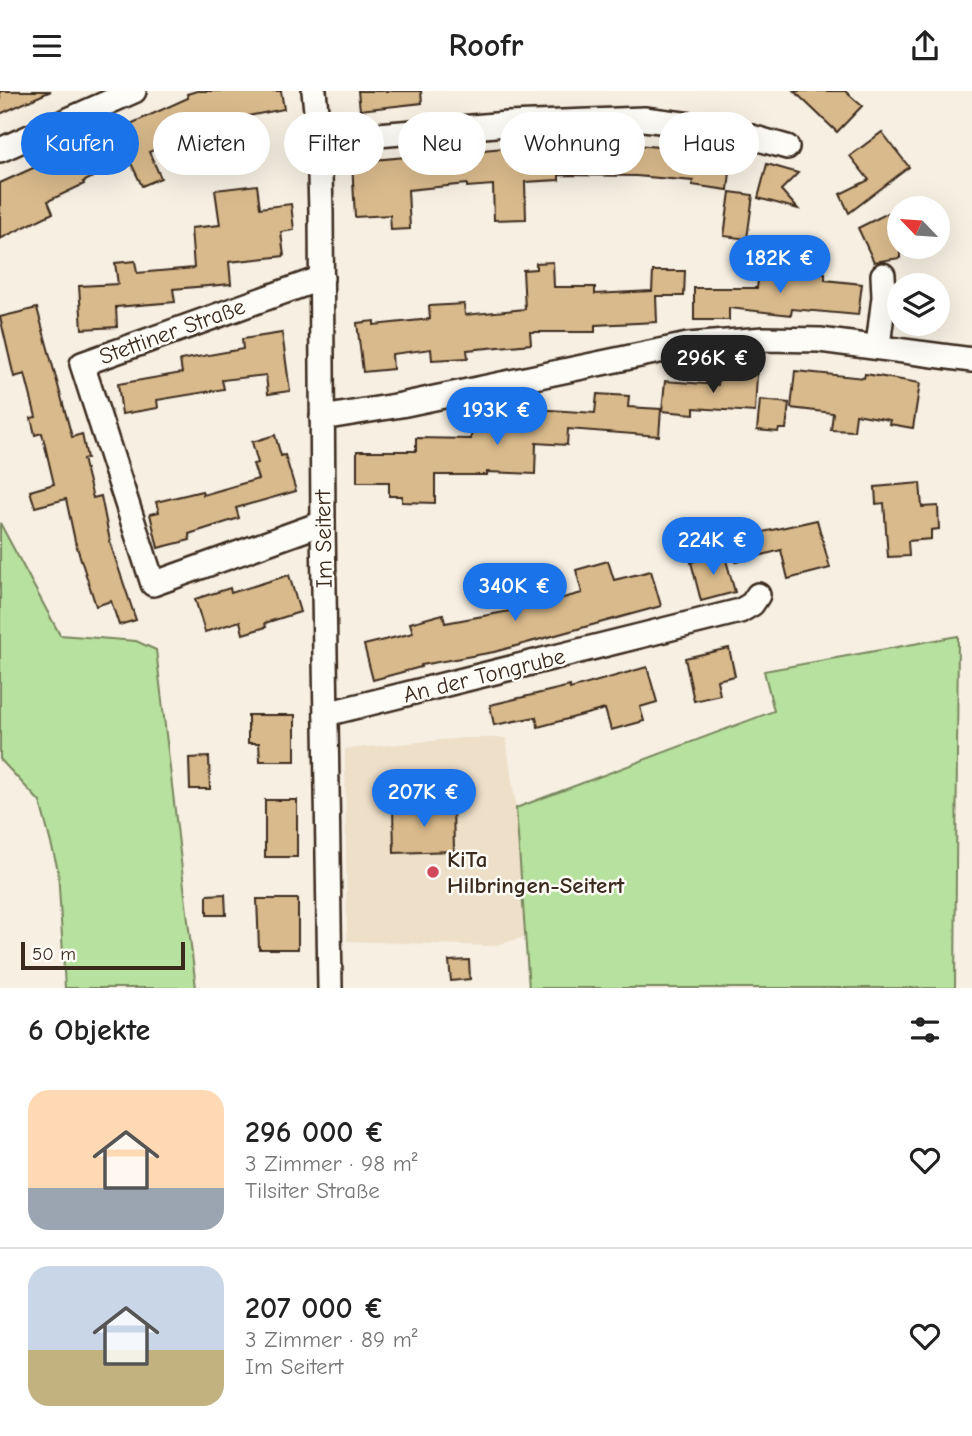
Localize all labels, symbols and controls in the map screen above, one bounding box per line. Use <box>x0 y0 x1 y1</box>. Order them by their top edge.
icon: menu <box>28 27 66 65</box>
text: Roofr <box>449 27 523 64</box>
icon: share <box>906 27 944 65</box>
chip: Kaufen <box>21 112 139 175</box>
chip: Mieten <box>153 112 270 175</box>
chip: Filter <box>284 112 384 175</box>
chip: Neu <box>398 112 486 175</box>
chip: Wohnung <box>500 112 645 175</box>
chip: Haus <box>659 112 759 175</box>
north arrow <box>887 196 950 259</box>
map controls <box>887 196 950 336</box>
pin: 182K € <box>723 235 837 295</box>
text: 182K € <box>745 244 815 271</box>
button: layers <box>887 273 950 336</box>
street label: Stettiner Straße <box>96 293 249 370</box>
pin: 296K € <box>656 335 770 395</box>
text: 296K € <box>677 344 749 371</box>
pin: 193K € <box>440 387 554 447</box>
text: 193K € <box>462 396 532 423</box>
street label: Im Seitert <box>309 488 338 588</box>
pin: 224K € <box>656 517 770 577</box>
text: 224K € <box>678 526 748 553</box>
pin: 340K € <box>458 563 572 623</box>
text: 340K € <box>479 572 551 599</box>
street label: An der Tongrube <box>400 642 568 709</box>
pin: 207K € <box>367 769 481 829</box>
text: 207K € <box>388 778 460 805</box>
place label: KiTa Hilbringen-Seitert <box>447 846 625 899</box>
marker: KiTa Hilbringen-Seitert <box>425 864 441 880</box>
scale bar <box>21 939 186 971</box>
text: 50 m <box>32 943 76 965</box>
icon: filters <box>906 1011 944 1049</box>
text: 6 Objekte <box>28 1013 150 1048</box>
text: 296 000 € <box>245 1115 385 1150</box>
icon: home <box>84 1118 168 1202</box>
icon: heart <box>906 1141 944 1179</box>
text: 3 Zimmer · 98 m² <box>245 1150 418 1177</box>
text: Tilsiter Straße <box>245 1177 380 1204</box>
text: 207 000 € <box>245 1291 384 1326</box>
icon: home <box>84 1294 168 1378</box>
icon: heart <box>906 1317 944 1355</box>
text: 3 Zimmer · 89 m² <box>245 1326 418 1353</box>
text: Im Seitert <box>245 1353 343 1380</box>

